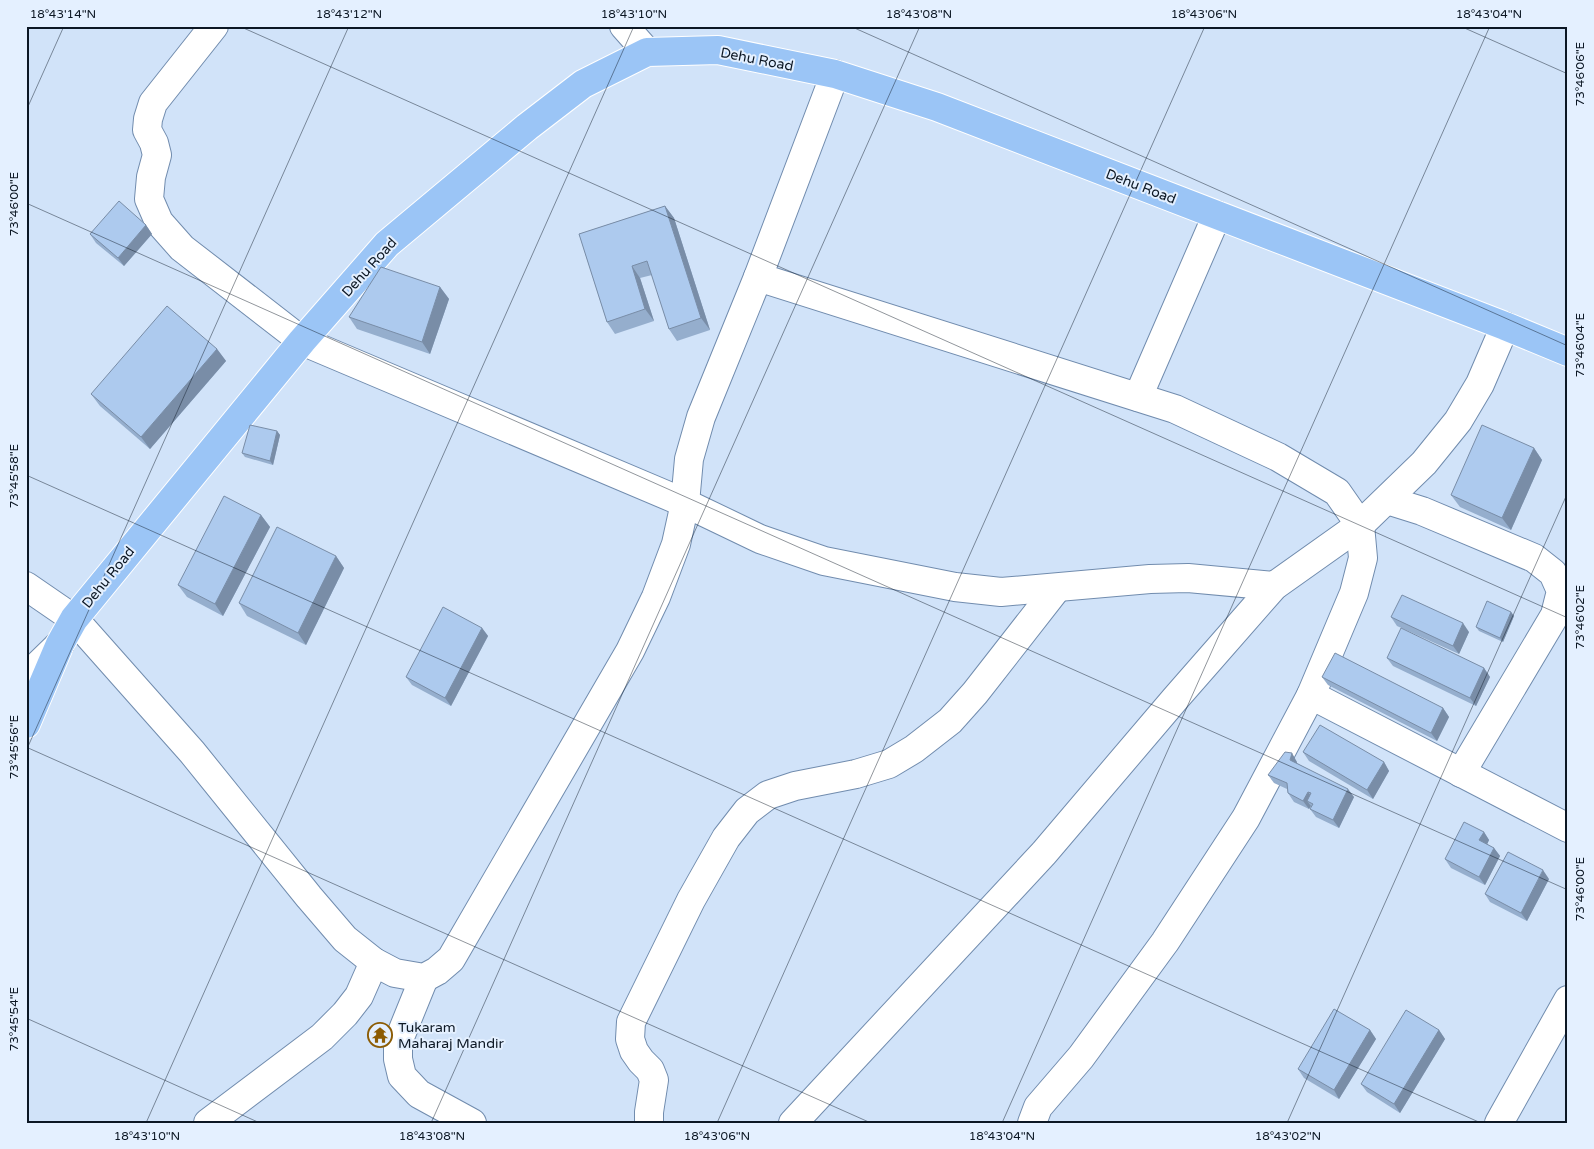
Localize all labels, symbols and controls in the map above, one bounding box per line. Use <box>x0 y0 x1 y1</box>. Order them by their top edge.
text: 18°43'14"N <box>30 7 96 21</box>
text: 18°43'12"N <box>316 7 382 21</box>
text: 18°43'10"N <box>601 7 667 21</box>
text: 18°43'08"N <box>886 7 952 21</box>
text: 18°43'06"N <box>1171 7 1237 21</box>
text: 18°43'04"N <box>1456 7 1522 21</box>
text: 73°46'06"E <box>1573 41 1587 106</box>
street label: Dehu Road <box>719 44 795 75</box>
street label: Dehu Road <box>1103 165 1178 208</box>
text: 73°46'00"E <box>7 171 21 236</box>
street label: Dehu Road <box>338 234 400 301</box>
text: 73°46'04"E <box>1573 312 1587 377</box>
text: 73°45'58"E <box>7 443 21 508</box>
street label: Dehu Road <box>78 543 138 611</box>
text: 73°46'02"E <box>1573 584 1587 649</box>
text: 73°45'56"E <box>7 714 21 779</box>
text: 73°46'00"E <box>1573 856 1587 921</box>
text: 73°45'54"E <box>7 986 21 1051</box>
place label: Tukaram Maharaj Mandir <box>398 1019 504 1052</box>
temple icon: Tukaram Maharaj Mandir <box>367 1022 393 1048</box>
text: 18°43'10"N <box>114 1129 180 1143</box>
text: 18°43'08"N <box>399 1129 465 1143</box>
text: 18°43'06"N <box>684 1129 750 1143</box>
text: 18°43'04"N <box>969 1129 1035 1143</box>
text: 18°43'02"N <box>1255 1129 1321 1143</box>

